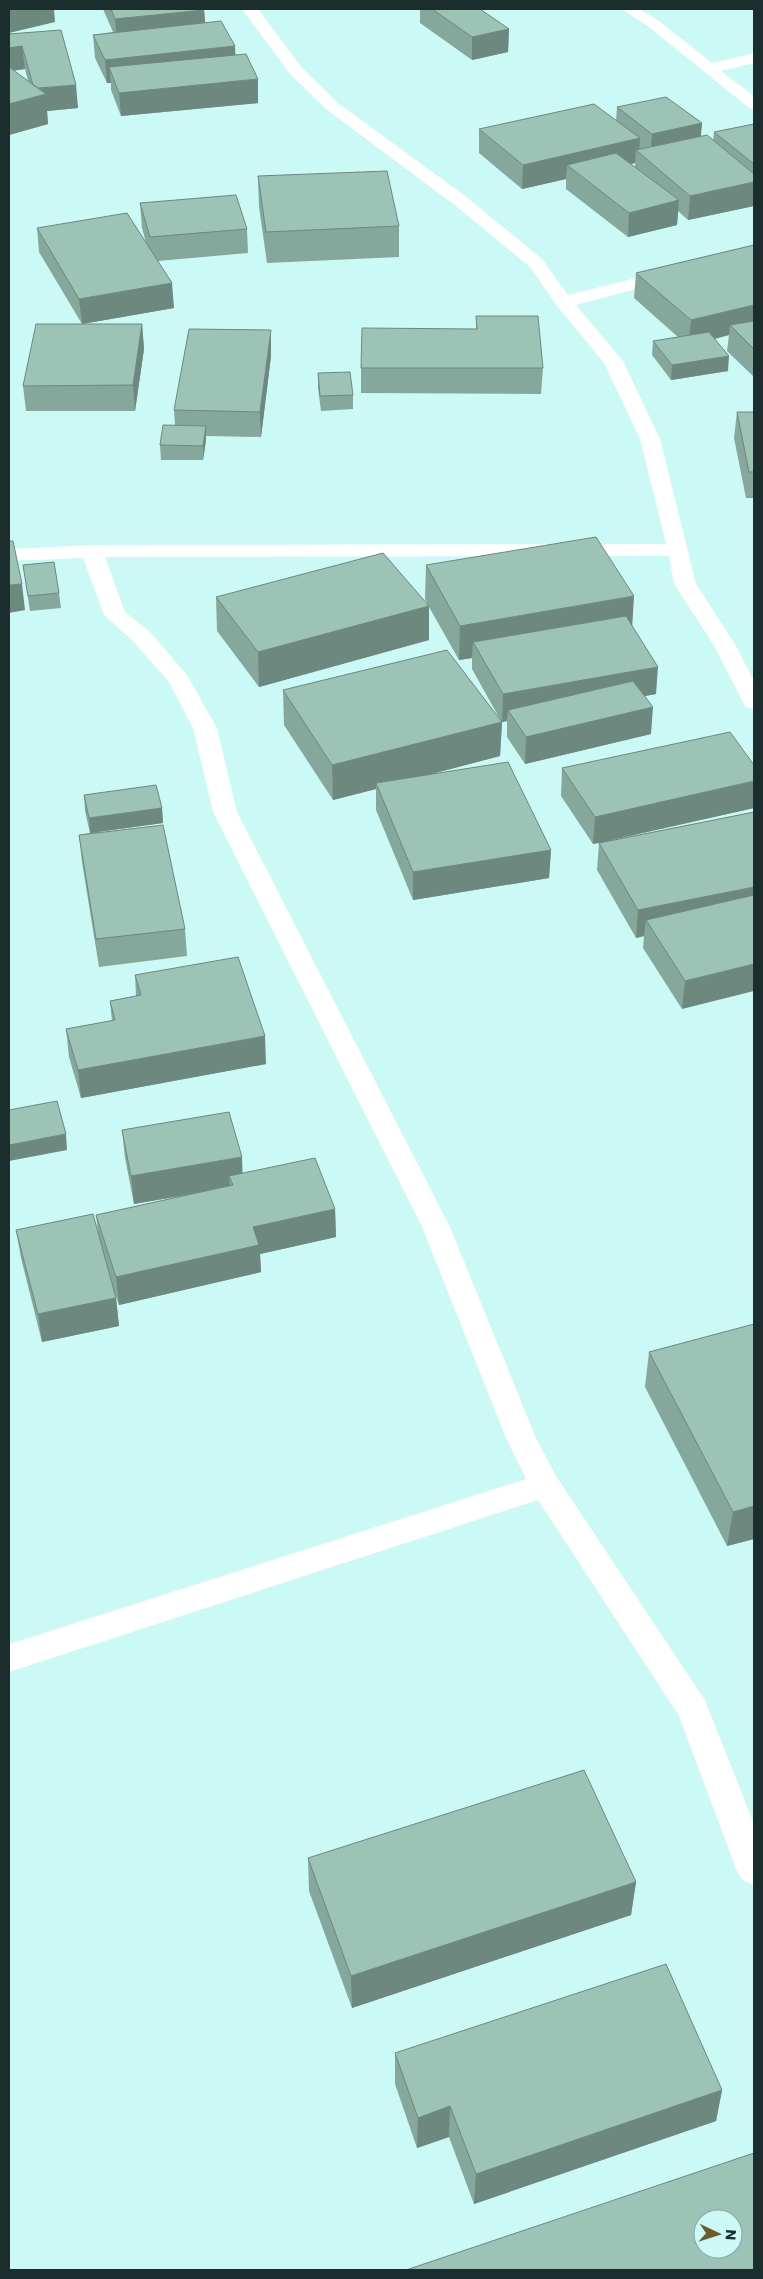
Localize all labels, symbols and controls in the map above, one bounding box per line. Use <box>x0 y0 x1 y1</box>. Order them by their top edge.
north arrow <box>693 2209 743 2259</box>
text: N <box>721 2229 741 2241</box>

